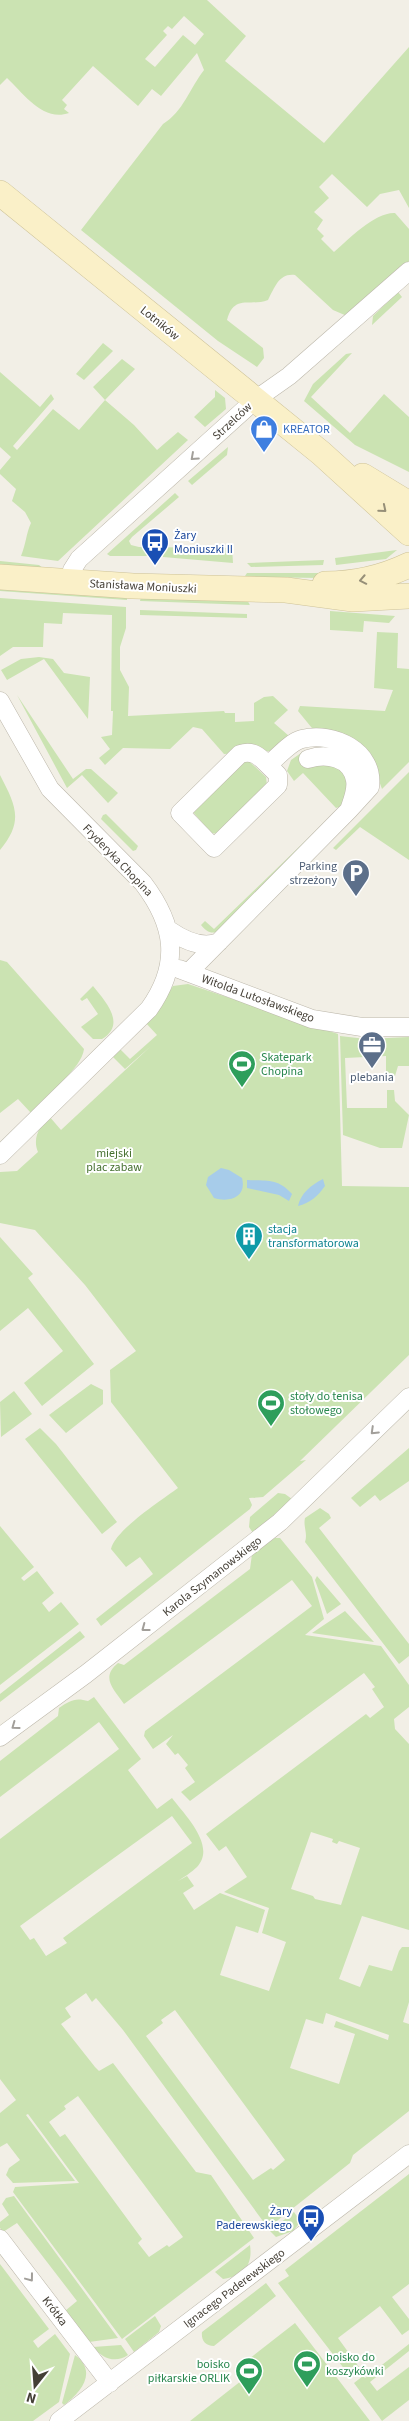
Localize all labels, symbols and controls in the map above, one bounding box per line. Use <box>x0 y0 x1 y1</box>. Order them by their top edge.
street label: Lotników <box>136 302 183 345</box>
street label: Strzelców <box>209 398 256 444</box>
shop icon: KREATOR <box>249 414 279 453</box>
place label: KREATOR <box>283 421 330 438</box>
one-way arrow <box>190 451 199 460</box>
one-way arrow <box>377 504 386 512</box>
bus stop icon: Żary Moniuszki II <box>140 527 170 566</box>
place label: Żary Moniuszki II <box>174 527 233 558</box>
street label: Stanisława Moniuszki <box>89 575 197 598</box>
one-way arrow <box>358 575 367 585</box>
street label: Fryderyka Chopina <box>79 820 157 900</box>
place label: Parking strzeżony <box>289 858 337 889</box>
parking icon: Parking strzeżony <box>341 858 371 897</box>
street label: Witolda Lutosławskiego <box>199 970 317 1027</box>
office icon: plebania <box>357 1030 387 1069</box>
sports icon: Skatepark Chopina <box>227 1049 257 1088</box>
place label: Skatepark Chopina <box>261 1049 312 1080</box>
place label: plebania <box>350 1069 394 1086</box>
park label: miejski plac zabaw <box>86 1145 142 1176</box>
building icon: stacja transformatorowa <box>234 1221 264 1260</box>
place label: stacja transformatorowa <box>268 1221 359 1252</box>
sports icon: stoły do tenisa stołowego <box>256 1388 286 1427</box>
place label: stoły do tenisa stołowego <box>290 1388 363 1419</box>
one-way arrow <box>370 1425 379 1434</box>
street label: Karola Szymanowskiego <box>159 1532 266 1621</box>
one-way arrow <box>142 1622 151 1630</box>
one-way arrow <box>12 1720 21 1728</box>
place label: Żary Paderewskiego <box>216 2203 292 2234</box>
bus stop icon: Żary Paderewskiego <box>296 2203 326 2242</box>
street label: Ignacego Paderewskiego <box>180 2244 289 2332</box>
one-way arrow <box>24 2272 32 2281</box>
street label: Krótka <box>38 2293 71 2330</box>
sports icon: boisko do koszykówki <box>292 2349 322 2388</box>
place label: boisko do koszykówki <box>326 2349 384 2380</box>
place label: boisko piłkarskie ORLIK <box>148 2356 230 2387</box>
sports icon: boisko piłkarskie ORLIK <box>234 2356 264 2395</box>
north arrow <box>10 2361 60 2411</box>
text: N <box>24 2387 39 2408</box>

